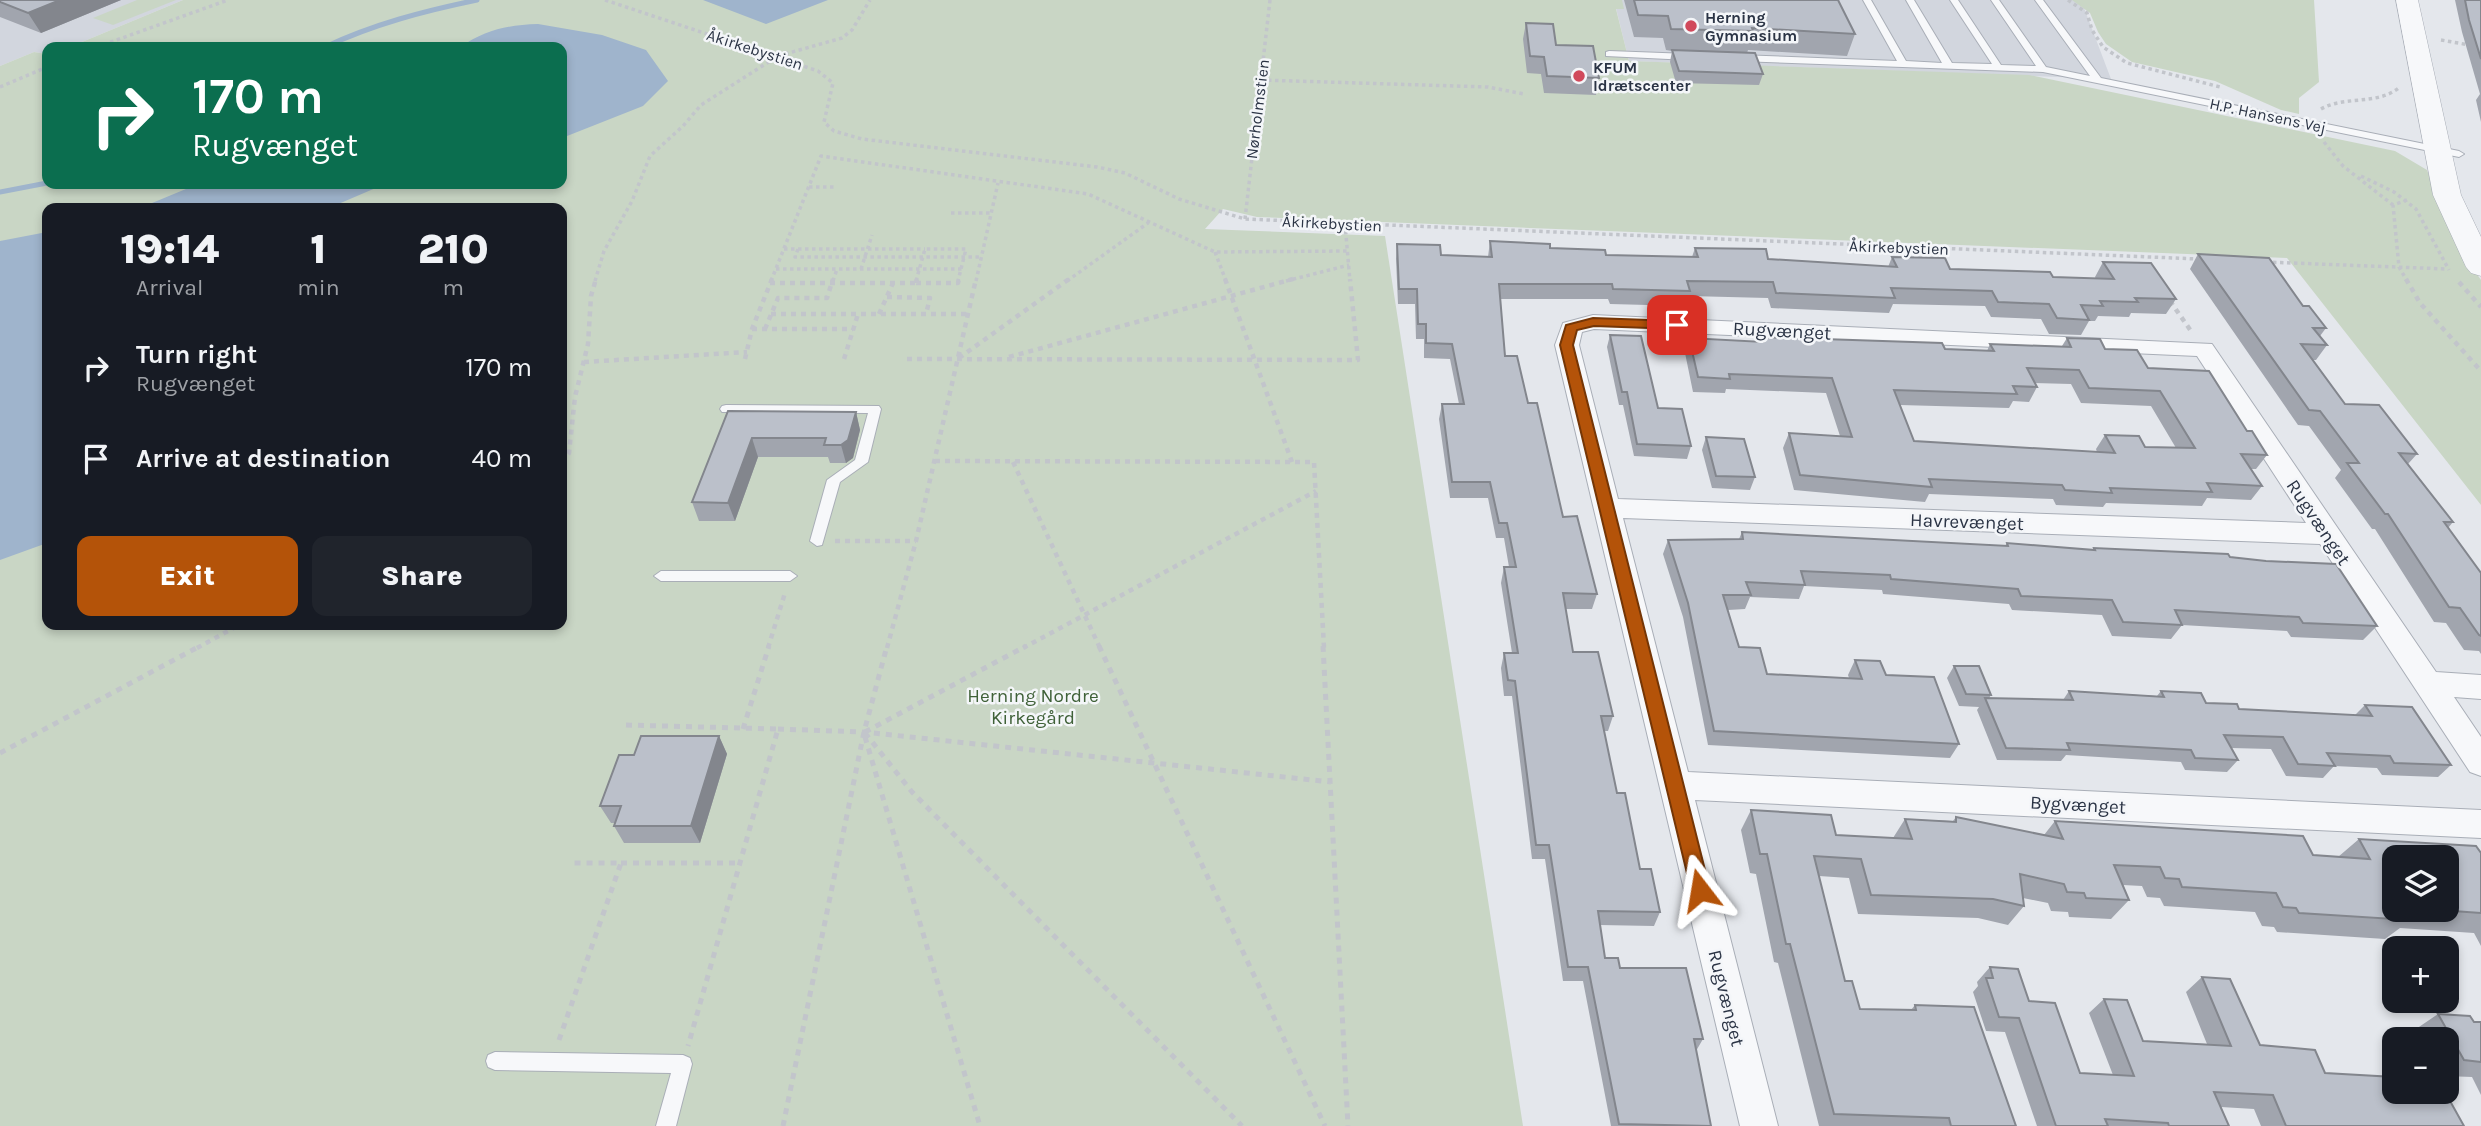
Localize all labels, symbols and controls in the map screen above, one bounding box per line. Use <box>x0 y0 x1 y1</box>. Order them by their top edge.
place label: Herning Gymnasium <box>1705 8 1797 45</box>
marker: Herning Gymnasium <box>1683 18 1699 34</box>
street label: Åkirkebystien <box>704 25 805 74</box>
street label: Nørholmstien <box>1242 58 1273 160</box>
place label: KFUM Idrætscenter <box>1593 58 1691 95</box>
text: 170 m <box>192 68 324 125</box>
marker: KFUM Idrætscenter <box>1571 68 1587 84</box>
icon: right <box>77 70 168 161</box>
street label: H.P. Hansens Vej <box>2208 94 2328 137</box>
text: Rugvænget <box>192 127 358 164</box>
street label: Åkirkebystien <box>1282 211 1382 236</box>
text: 19:14 <box>120 224 219 274</box>
text: 1 <box>310 224 327 274</box>
text: 210 <box>418 224 489 274</box>
street label: Åkirkebystien <box>1849 236 1949 259</box>
text: Arrival <box>136 274 203 301</box>
text: min <box>297 274 340 301</box>
text: m <box>443 274 464 301</box>
pin <box>1647 295 1707 355</box>
icon: arrive <box>1658 306 1696 344</box>
street label: Rugvænget <box>1732 317 1832 345</box>
text: Turn right <box>136 339 257 370</box>
icon: right <box>77 349 115 387</box>
text: 170 m <box>465 352 532 383</box>
text: Rugvænget <box>136 370 255 397</box>
icon: arrive <box>77 440 115 478</box>
text: Arrive at destination <box>136 443 390 474</box>
text: 40 m <box>472 443 532 474</box>
street label: Rugvænget <box>2281 476 2355 570</box>
street label: Havrevænget <box>1910 509 2024 535</box>
button: Exit <box>77 536 298 616</box>
button: Share <box>312 536 532 616</box>
park label: Herning Nordre Kirkegård <box>967 685 1099 729</box>
street label: Bygvænget <box>2029 792 2126 818</box>
map controls <box>2382 845 2459 1104</box>
button: layers <box>2382 845 2459 922</box>
position arrow <box>1663 853 1737 927</box>
button: + <box>2382 936 2459 1013</box>
street label: Rugvænget <box>1703 948 1749 1049</box>
button: − <box>2382 1027 2459 1104</box>

